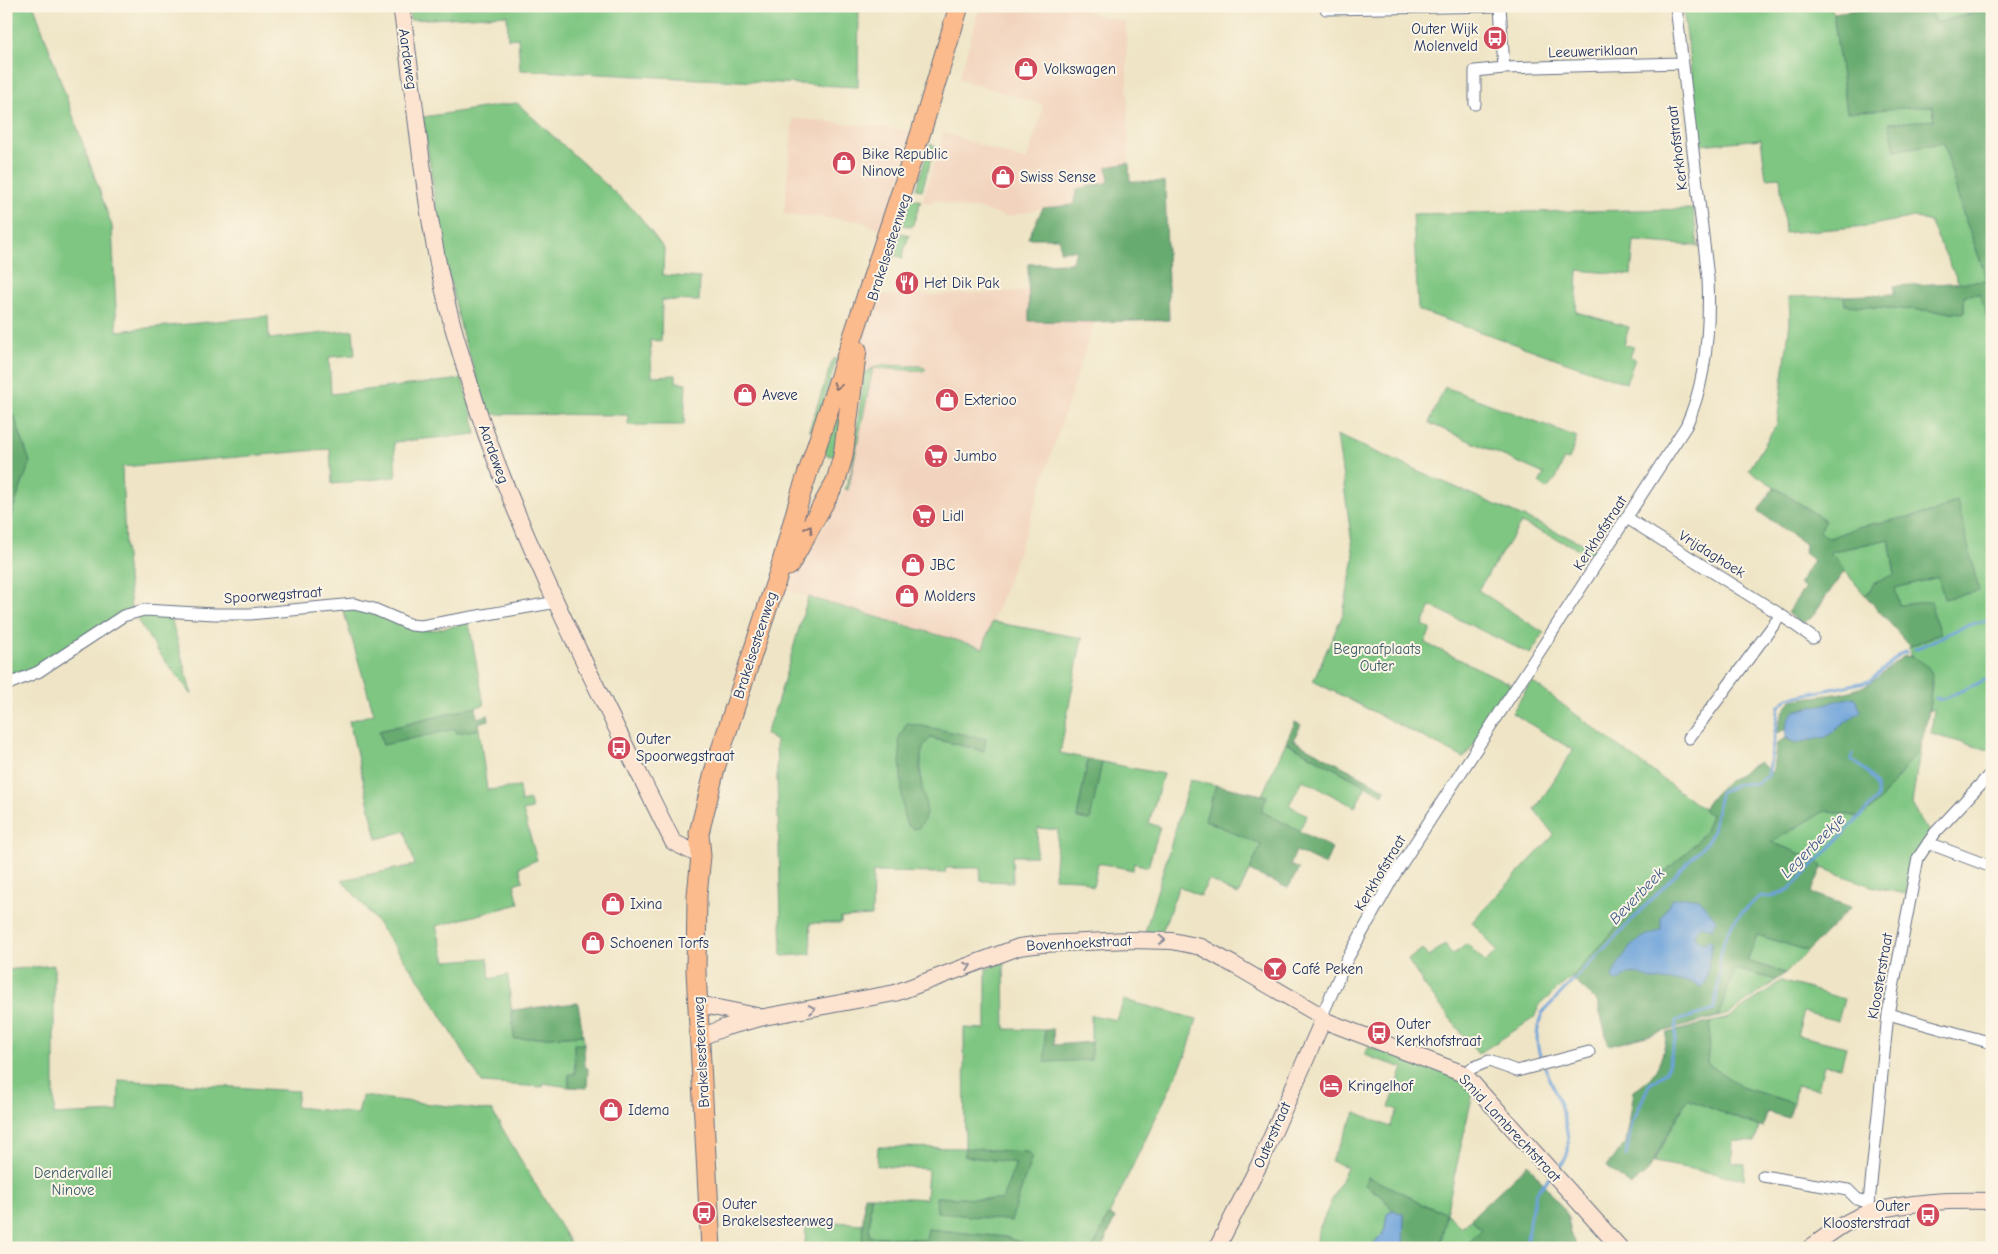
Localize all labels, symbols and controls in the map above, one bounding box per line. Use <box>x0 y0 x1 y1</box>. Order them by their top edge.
place label: Outer Wijk Molenveld <box>1411 20 1479 55</box>
bus stop icon: Outer Wijk Molenveld <box>1482 25 1508 51</box>
street label: Aardeweg <box>395 27 421 91</box>
street label: Leeuweriklaan <box>1548 40 1638 62</box>
shop icon: Volkswagen <box>1013 56 1039 82</box>
place label: Volkswagen <box>1044 60 1116 78</box>
street label: Kerkhofstraat <box>1663 104 1691 191</box>
place label: Bike Republic Ninove <box>862 145 948 180</box>
shop icon: Bike Republic Ninove <box>831 150 857 176</box>
shop icon: Swiss Sense <box>990 164 1016 190</box>
place label: Swiss Sense <box>1020 168 1096 186</box>
street label: Brakelsesteenweg <box>863 191 915 303</box>
restaurant icon: Het Dik Pak <box>894 270 920 296</box>
place label: Het Dik Pak <box>924 274 1000 292</box>
one-way arrow <box>833 381 843 390</box>
shop icon: Aveve <box>732 382 758 408</box>
place label: Aveve <box>762 386 798 404</box>
shop icon: Exterioo <box>934 387 960 413</box>
place label: Exterioo <box>964 391 1017 409</box>
street label: Aardeweg <box>475 422 513 486</box>
supermarket icon: Jumbo <box>923 443 949 469</box>
place label: Jumbo <box>954 447 997 465</box>
street label: Kerkhofstraat <box>1569 492 1631 574</box>
supermarket icon: Lidl <box>911 503 937 529</box>
place label: Lidl <box>942 507 964 525</box>
one-way arrow <box>803 525 813 534</box>
street label: Vrijdaghoek <box>1675 526 1749 582</box>
shop icon: JBC <box>900 552 926 578</box>
place label: JBC <box>930 556 955 574</box>
street label: Spoorwegstraat <box>223 583 323 607</box>
shop icon: Molders <box>894 583 920 609</box>
place label: Molders <box>924 587 975 605</box>
street label: Brakelsesteenweg <box>729 589 781 701</box>
park label: Begraafplaats Outer <box>1333 640 1421 675</box>
place label: Outer Spoorwegstraat <box>636 730 735 765</box>
bus stop icon: Outer Spoorwegstraat <box>606 735 632 761</box>
water label: Legerbeekje <box>1777 810 1849 882</box>
street label: Kerkhofstraat <box>1350 831 1410 914</box>
water label: Beverbeek <box>1606 864 1668 928</box>
shop icon: Ixina <box>600 891 626 917</box>
place label: Ixina <box>630 895 662 913</box>
shop icon: Schoenen Torfs <box>580 930 606 956</box>
street label: Bovenhoekstraat <box>1026 931 1133 955</box>
street label: Kloosterstraat <box>1864 931 1897 1020</box>
place label: Schoenen Torfs <box>610 934 709 952</box>
one-way arrow <box>1158 935 1166 946</box>
bar icon: Café Peken <box>1262 956 1288 982</box>
place label: Café Peken <box>1292 960 1363 978</box>
one-way arrow <box>963 962 972 972</box>
street label: Brakelsesteenweg <box>689 996 713 1108</box>
one-way arrow <box>808 1004 816 1014</box>
place label: Outer Kerkhofstraat <box>1396 1015 1482 1050</box>
bus stop icon: Outer Kerkhofstraat <box>1366 1020 1392 1046</box>
street label: Smid Lambrechtstraat <box>1455 1070 1565 1186</box>
hotel icon: Kringelhof <box>1318 1073 1344 1099</box>
place label: Kringelhof <box>1348 1077 1414 1095</box>
shop icon: Idema <box>598 1097 624 1123</box>
street label: Outerstraat <box>1249 1098 1295 1171</box>
place label: Idema <box>628 1101 670 1119</box>
park label: Dendervallei Ninove <box>34 1164 112 1199</box>
place label: Outer Brakelsesteenweg <box>722 1195 834 1230</box>
place label: Outer Kloosterstraat <box>1823 1197 1911 1232</box>
bus stop icon: Outer Brakelsesteenweg <box>691 1200 717 1226</box>
bus stop icon: Outer Kloosterstraat <box>1915 1202 1941 1228</box>

